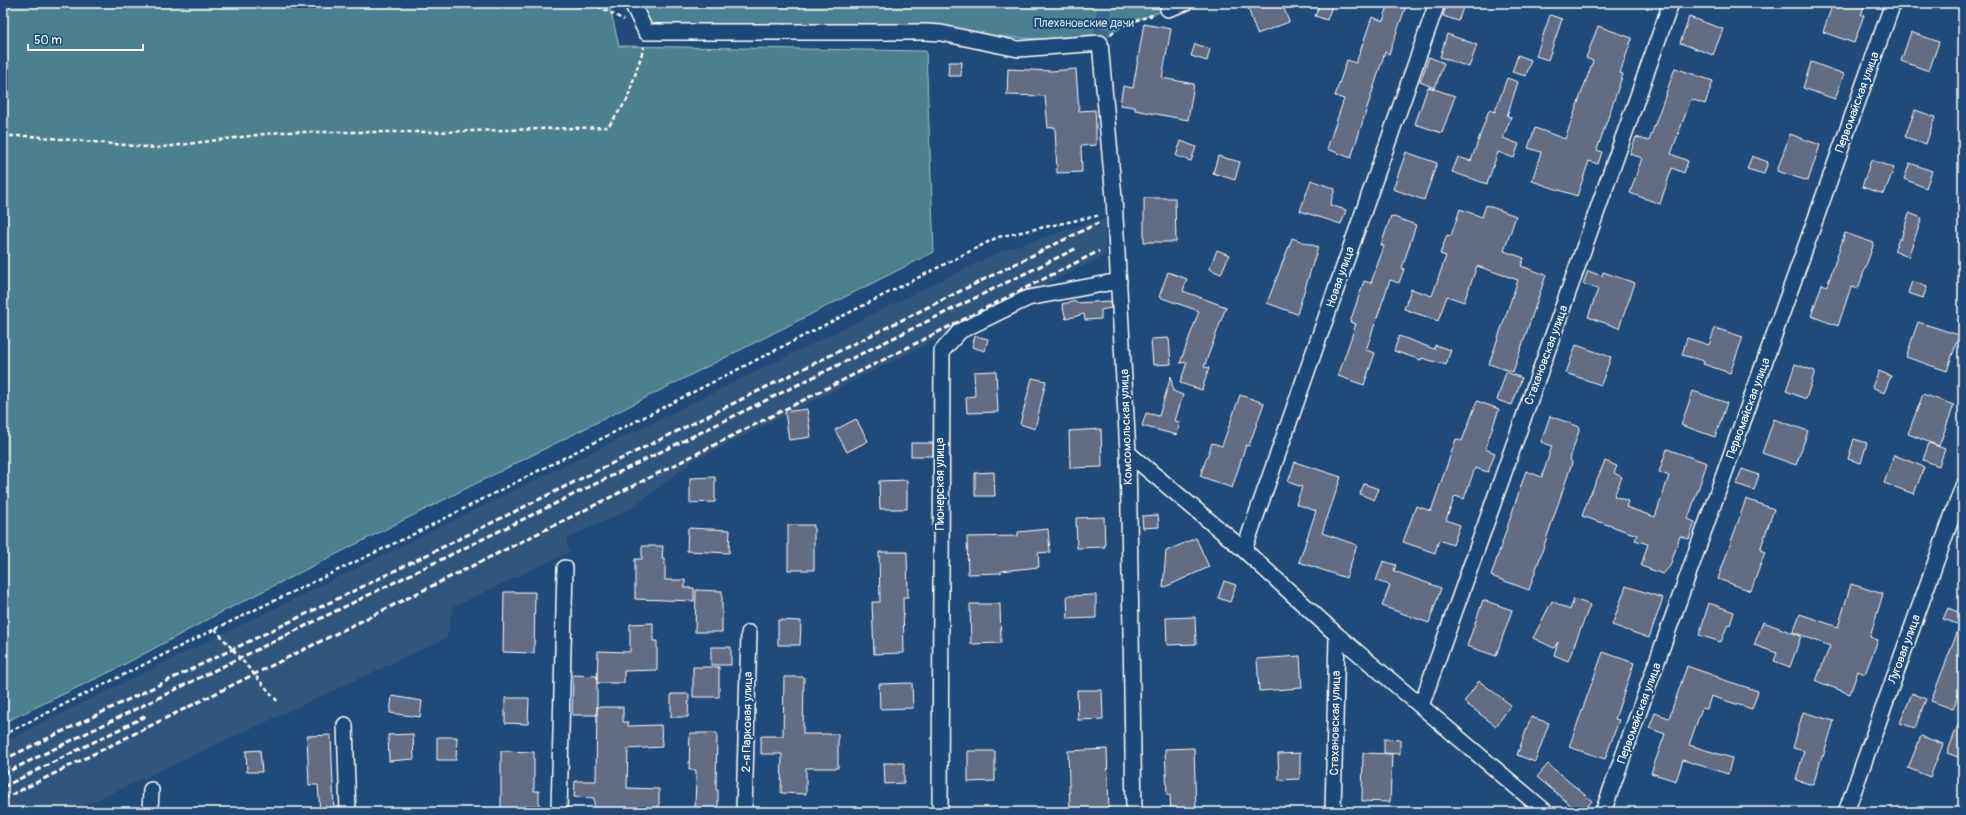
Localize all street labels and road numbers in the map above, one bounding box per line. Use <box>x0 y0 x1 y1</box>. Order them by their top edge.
street label: Первомайская улица <box>1832 49 1883 155</box>
street label: Новая улица <box>1323 244 1358 310</box>
street label: Стахановская улица <box>1521 303 1572 407</box>
street label: Первомайская улица <box>1723 355 1774 461</box>
street label: Комсомольская улица <box>1117 368 1136 485</box>
street label: Пионерская улица <box>933 437 948 530</box>
street label: Луговая улица <box>1885 612 1924 687</box>
street label: Первомайская улица <box>1614 660 1665 766</box>
street label: Стахановская улица <box>1327 670 1344 776</box>
street label: 2-я Парковая улица <box>739 671 756 773</box>

